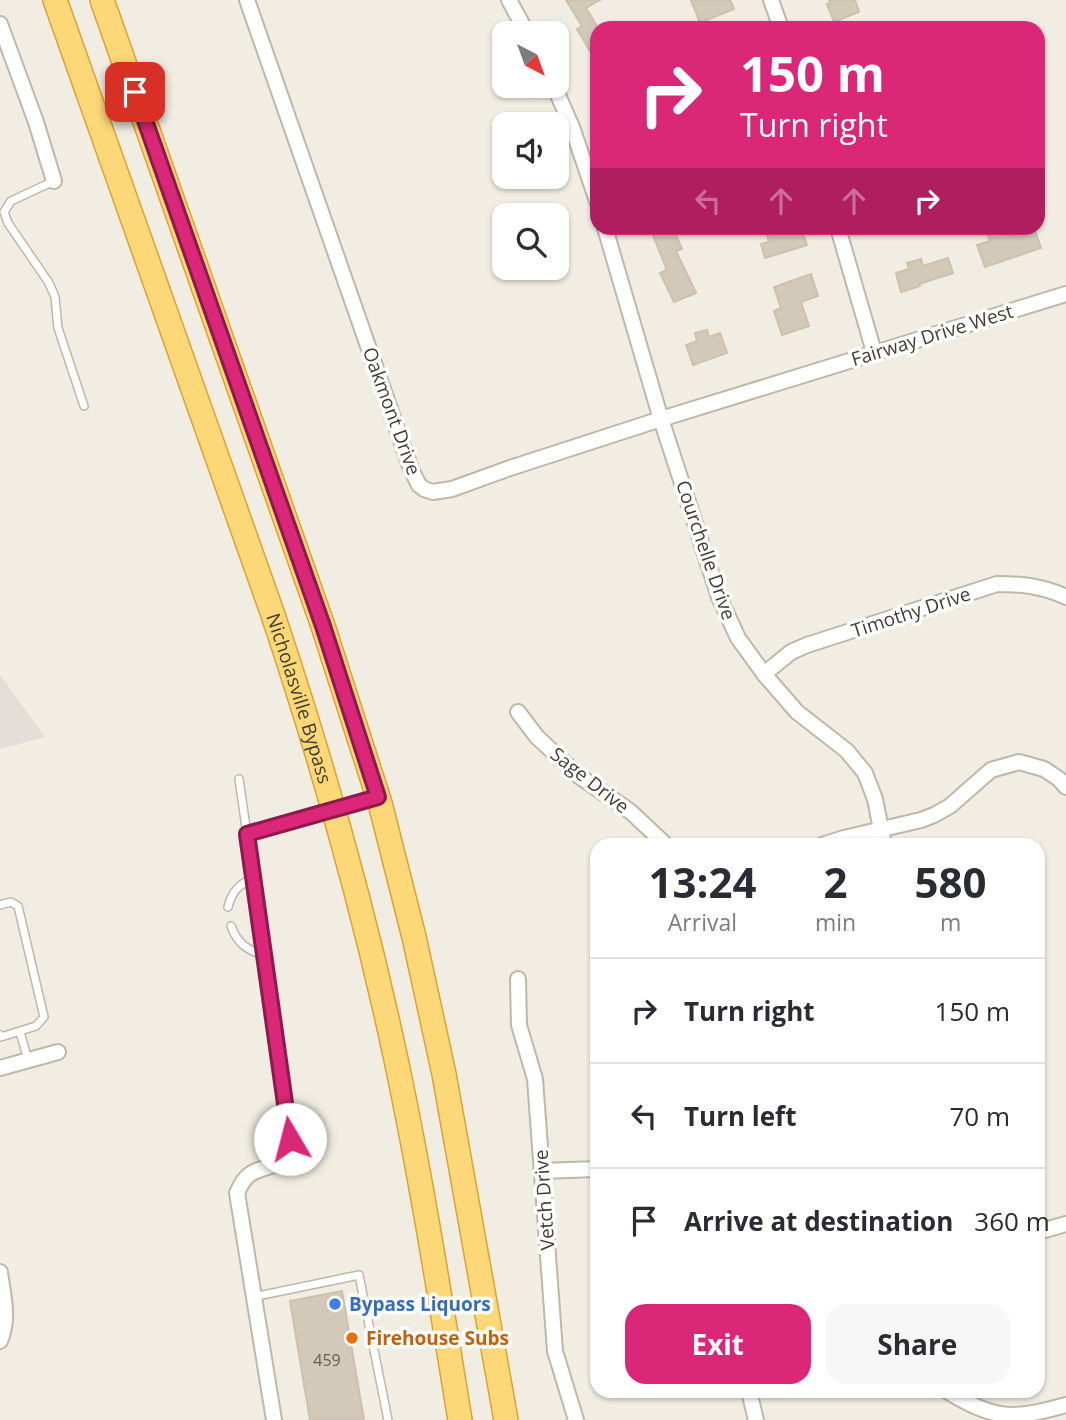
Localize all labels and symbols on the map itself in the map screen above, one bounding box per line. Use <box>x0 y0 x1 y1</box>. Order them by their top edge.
north arrow <box>492 21 569 98</box>
pin <box>105 62 165 122</box>
street label: Fairway Drive West <box>848 298 1016 372</box>
street label: Oakmont Drive <box>357 343 427 479</box>
street label: Courchelle Drive <box>670 477 742 623</box>
street label: Timothy Drive <box>848 581 974 643</box>
street label: Nicholasville Bypass <box>260 610 338 787</box>
street label: Sage Drive <box>545 741 635 819</box>
position arrow <box>253 1102 327 1176</box>
street label: Vetch Drive <box>528 1149 560 1251</box>
place label: Bypass Liquors <box>349 1291 491 1317</box>
marker: Bypass Liquors <box>327 1296 343 1312</box>
place label: Firehouse Subs <box>366 1325 509 1351</box>
marker: Firehouse Subs <box>344 1330 360 1346</box>
house number: 459 <box>313 1349 341 1371</box>

